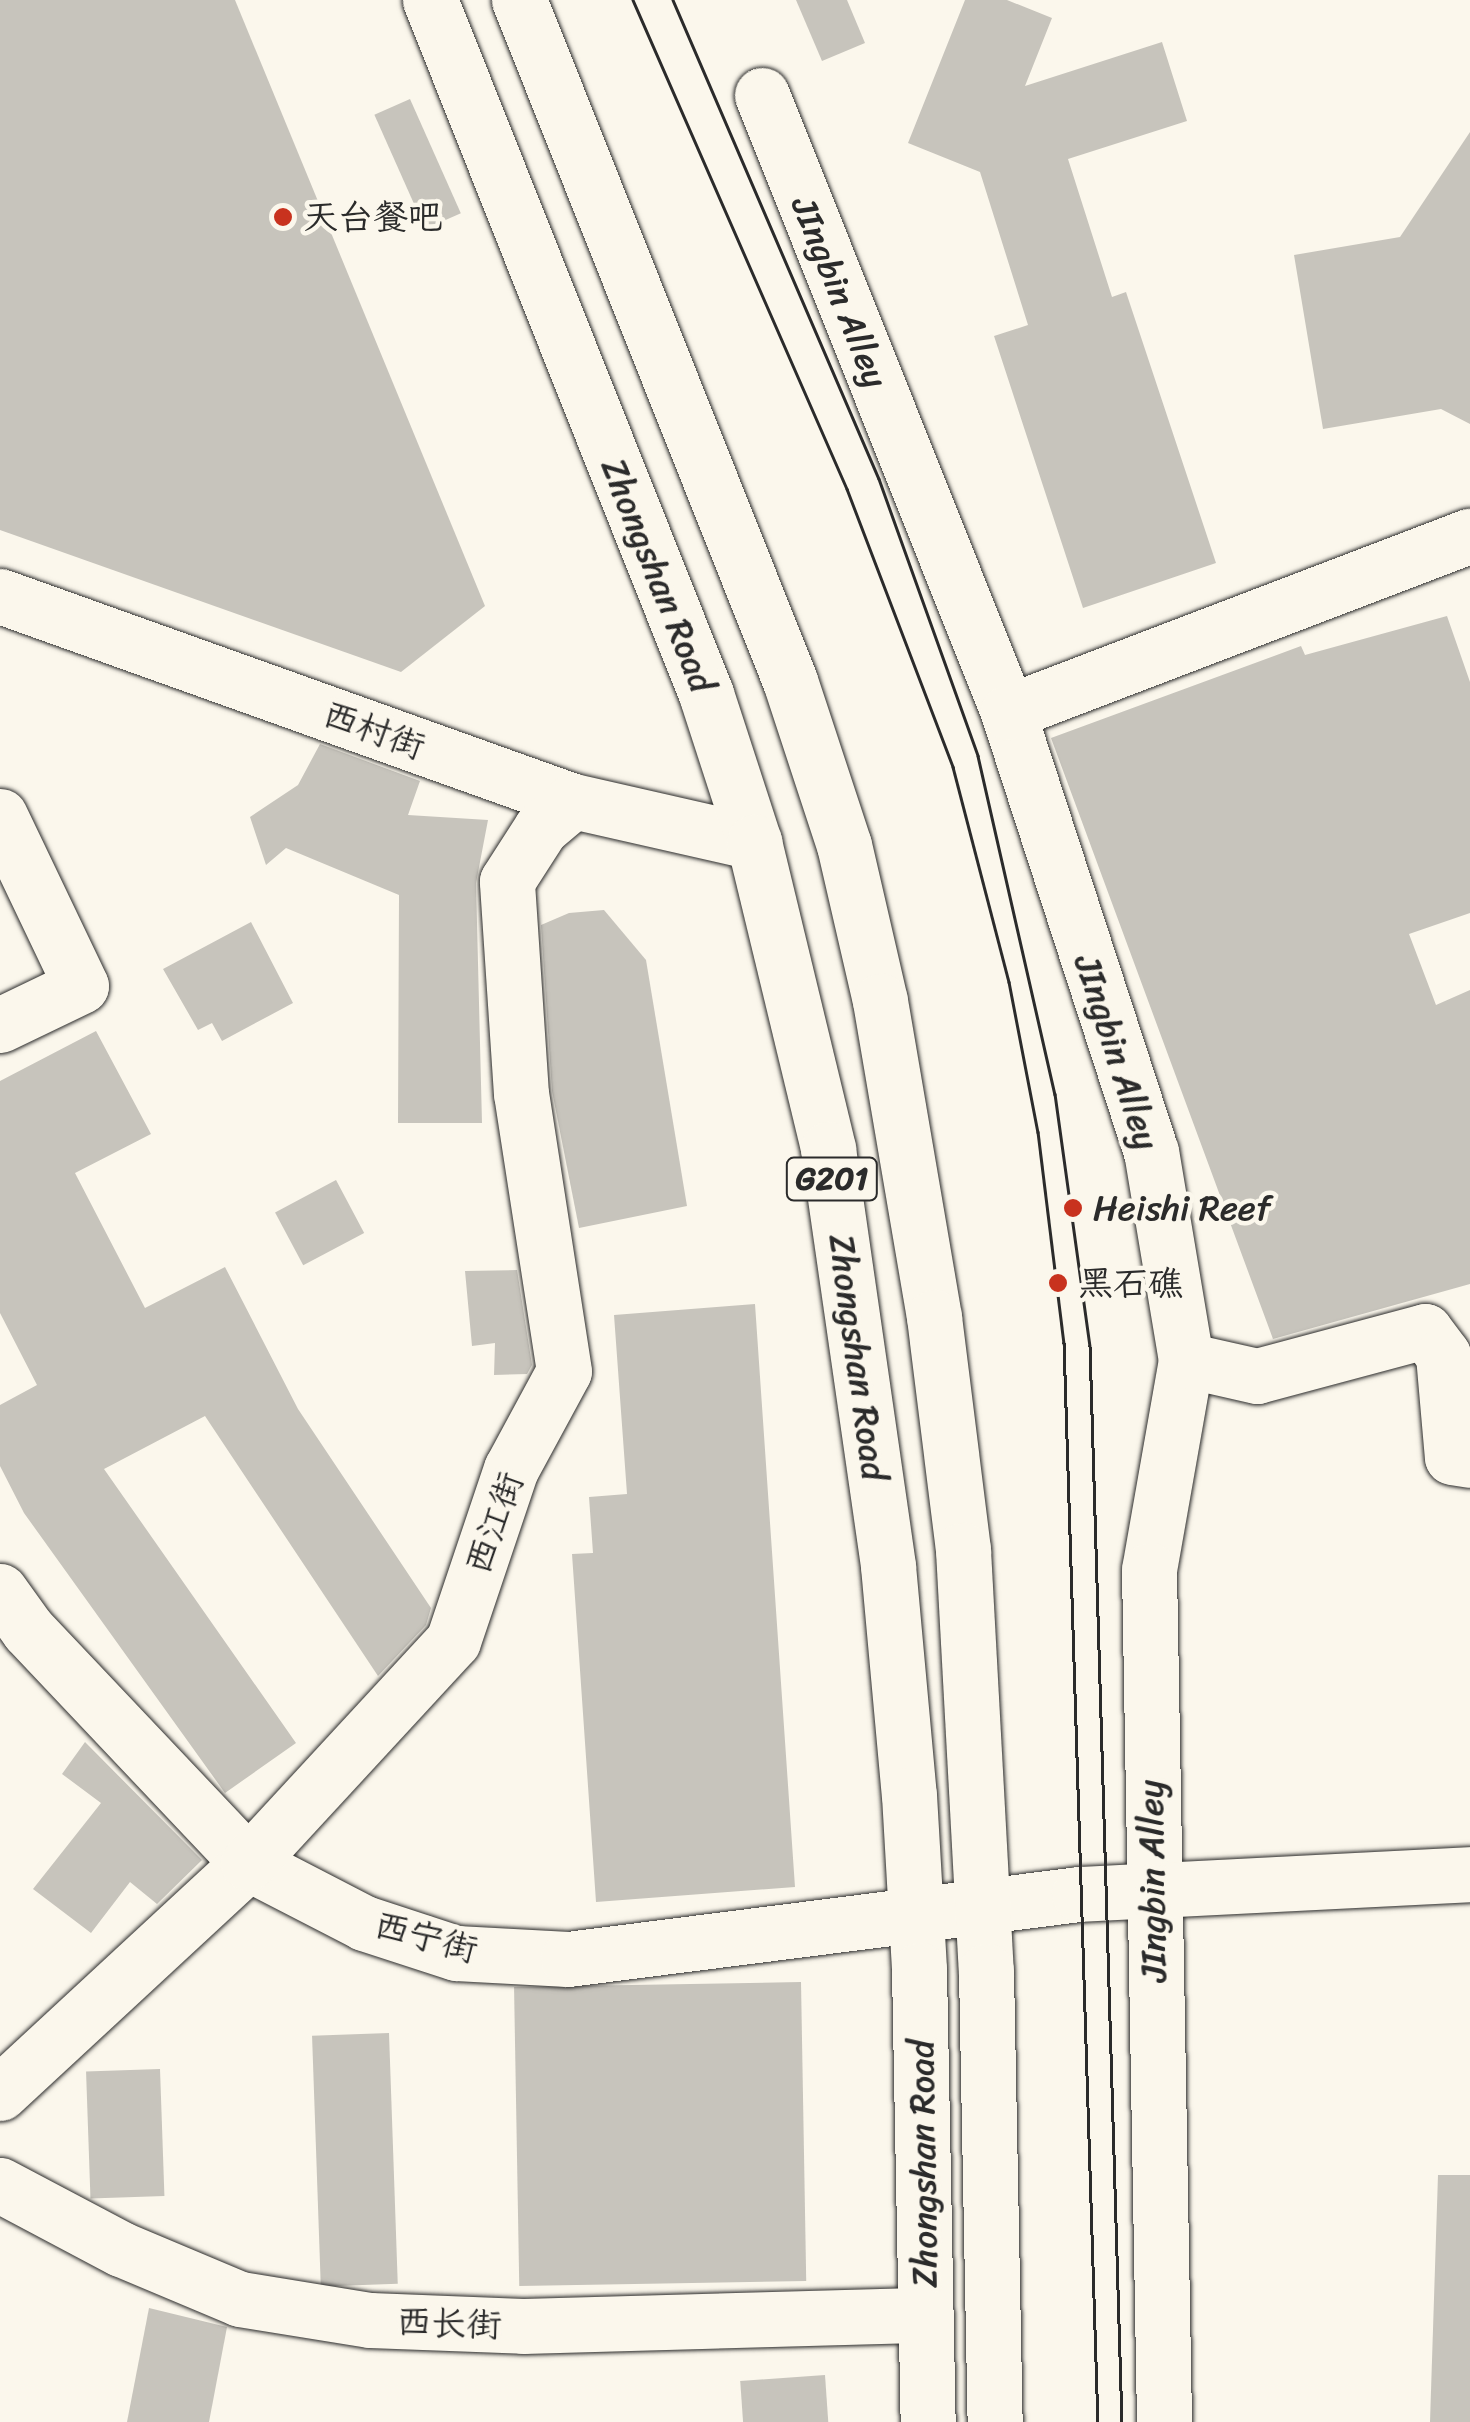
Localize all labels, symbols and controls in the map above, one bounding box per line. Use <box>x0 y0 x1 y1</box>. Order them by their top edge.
street label: JIngbin Alley <box>783 191 897 393</box>
place label: 天台餐吧 <box>303 196 443 238</box>
marker: 天台餐吧 <box>272 206 294 228</box>
street label: Zhongshan Road <box>592 452 724 698</box>
street label: 西村街 <box>317 692 431 768</box>
street label: JIngbin Alley <box>1066 949 1168 1155</box>
road number: G201 <box>784 1152 880 1206</box>
place label: Heishi Reef <box>1093 1187 1271 1229</box>
marker: Heishi Reef <box>1062 1197 1084 1219</box>
street label: Zhongshan Road <box>820 1231 896 1483</box>
place label: 黑石礁 <box>1078 1262 1183 1304</box>
marker: 黑石礁 <box>1047 1272 1069 1294</box>
street label: 西江街 <box>456 1466 532 1580</box>
street label: JIngbin Alley <box>1129 1780 1175 1982</box>
street label: 西宁街 <box>370 1903 482 1971</box>
street label: Zhongshan Road <box>900 2039 946 2289</box>
street label: 西长街 <box>396 2300 502 2346</box>

